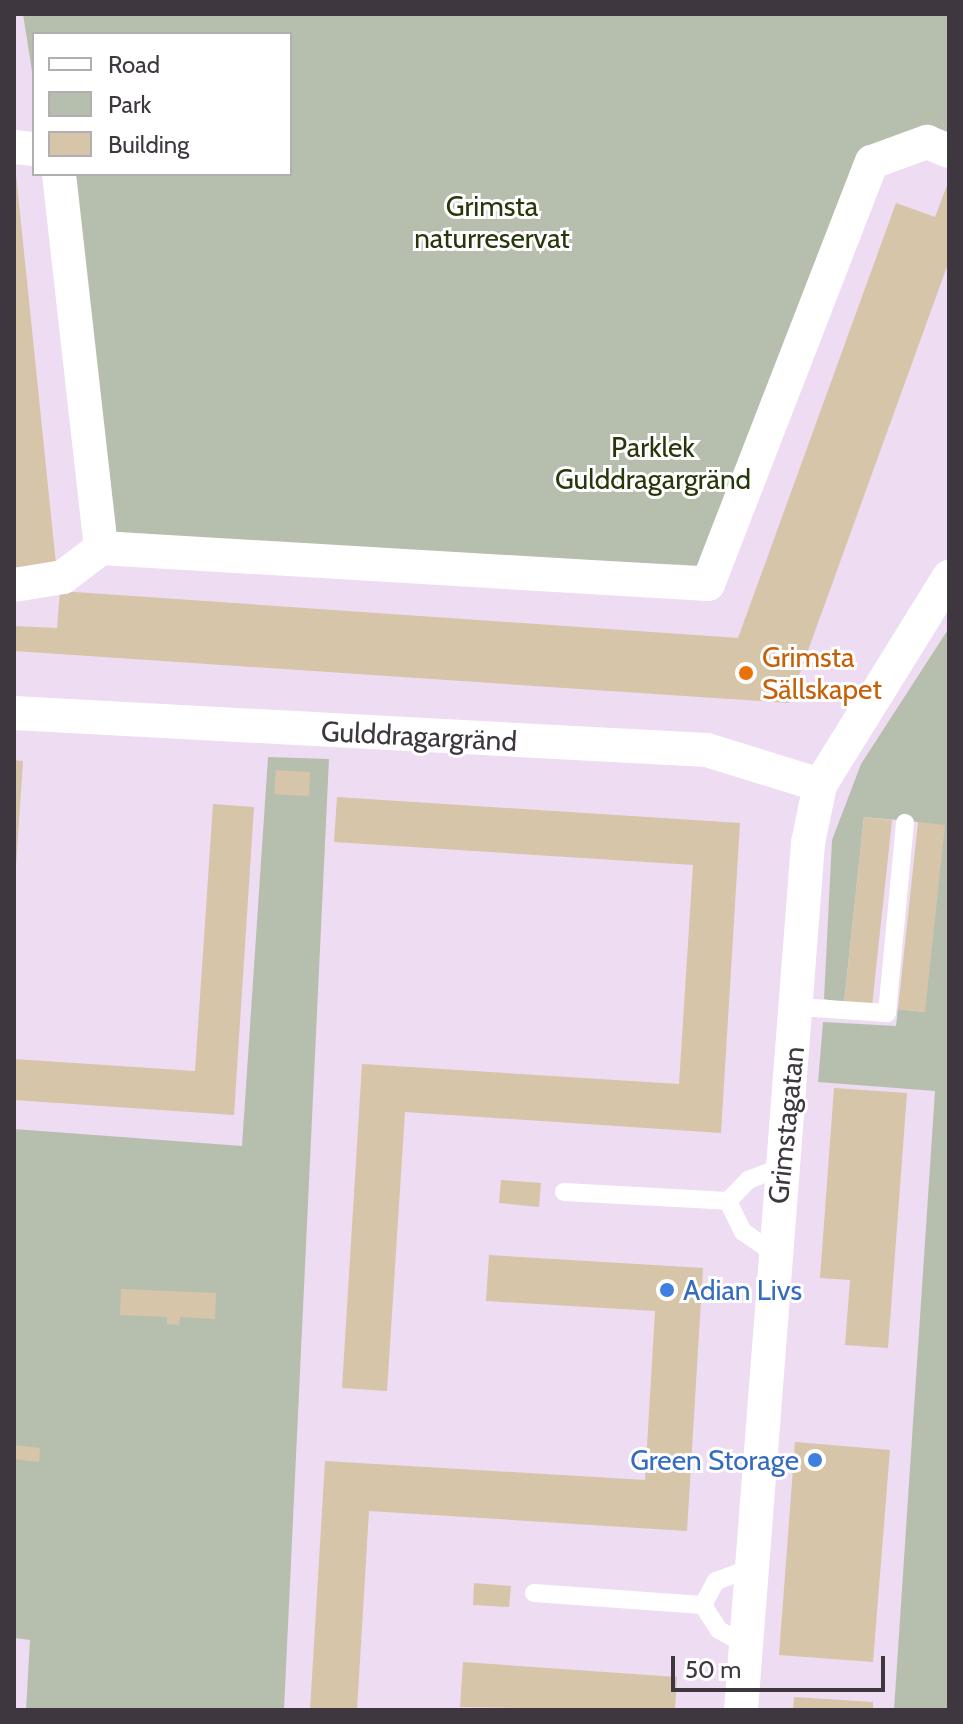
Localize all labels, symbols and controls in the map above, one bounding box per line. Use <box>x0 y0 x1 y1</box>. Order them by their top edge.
legend <box>32 32 292 176</box>
text: Road <box>108 50 160 79</box>
text: Park <box>108 90 151 119</box>
text: Building <box>108 130 189 159</box>
park label: Grimsta naturreservat <box>414 189 570 255</box>
park label: Parklek Gulddragargränd <box>555 430 751 496</box>
place label: Grimsta Sällskapet <box>762 640 882 706</box>
marker: Grimsta Sällskapet <box>737 664 755 682</box>
street label: Gulddragargränd <box>320 714 518 758</box>
street label: Grimstagatan <box>761 1045 811 1205</box>
place label: Adian Livs <box>683 1273 802 1307</box>
marker: Adian Livs <box>658 1281 676 1299</box>
place label: Green Storage <box>630 1443 799 1477</box>
marker: Green Storage <box>806 1451 824 1469</box>
scale bar <box>675 1640 889 1690</box>
text: 50 m <box>685 1655 741 1684</box>

